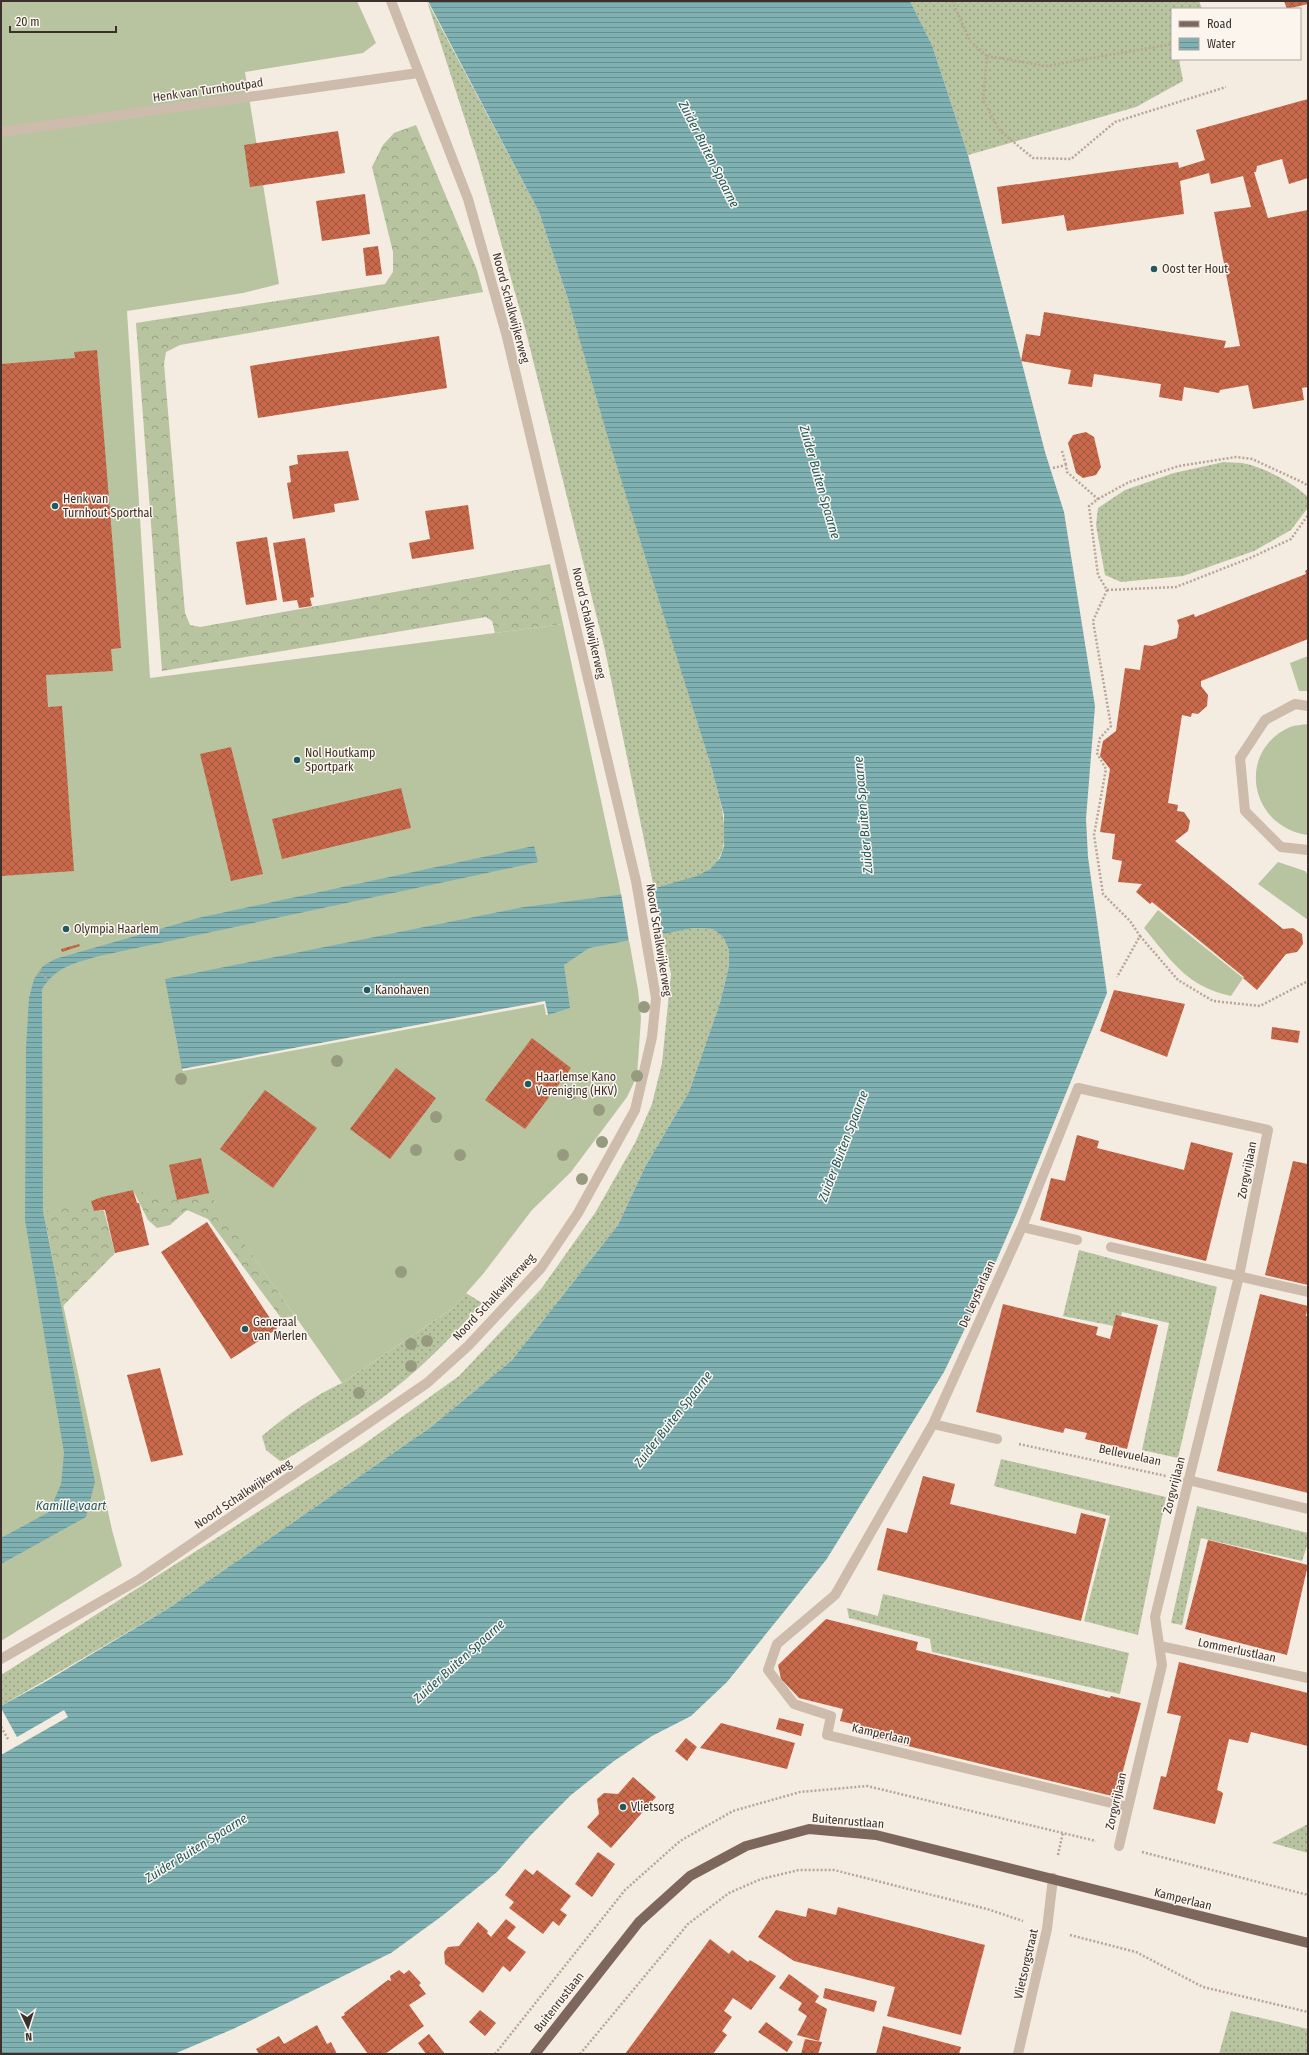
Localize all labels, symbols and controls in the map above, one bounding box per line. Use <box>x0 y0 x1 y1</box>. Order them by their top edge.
scale bar <box>10 8 116 34</box>
legend <box>1171 8 1301 60</box>
text: 20 m <box>16 15 40 29</box>
text: Road <box>1207 17 1232 31</box>
text: Water <box>1207 37 1236 51</box>
street label: Henk van Turnhoutpad <box>152 75 264 105</box>
water label: Zuider Buiten Spaarne <box>675 97 742 210</box>
street label: Noord Schalkwijkerweg <box>489 251 533 365</box>
place label: Oost ter Hout <box>1162 262 1228 276</box>
marker: Oost ter Hout <box>1149 264 1159 274</box>
water label: Zuider Buiten Spaarne <box>796 422 843 541</box>
place label: Henk van Turnhout Sporthal <box>63 492 153 520</box>
marker: Henk van Turnhout Sporthal <box>50 501 60 511</box>
street label: Noord Schalkwijkerweg <box>569 566 609 680</box>
place label: Nol Houtkamp Sportpark <box>305 746 375 774</box>
marker: Nol Houtkamp Sportpark <box>292 755 302 765</box>
water label: Zuider Buiten Spaarne <box>850 756 876 875</box>
street label: Noord Schalkwijkerweg <box>643 883 675 998</box>
place label: Olympia Haarlem <box>74 922 159 936</box>
marker: Olympia Haarlem <box>61 924 71 934</box>
place label: Kanohaven <box>375 983 429 997</box>
marker: Kanohaven <box>362 985 372 995</box>
place label: Haarlemse Kano Vereniging (HKV) <box>536 1070 618 1098</box>
marker: Haarlemse Kano Vereniging (HKV) <box>523 1079 533 1089</box>
water label: Zuider Buiten Spaarne <box>815 1088 871 1205</box>
street label: Zorgvrijlaan <box>1235 1140 1259 1200</box>
street label: Noord Schalkwijkerweg <box>450 1250 538 1343</box>
street label: De Leystarlaan <box>956 1258 998 1330</box>
place label: Generaal van Merlen <box>253 1315 307 1343</box>
marker: Generaal van Merlen <box>240 1324 250 1334</box>
water label: Zuider Buiten Spaarne <box>630 1368 715 1471</box>
street label: Bellevuelaan <box>1098 1442 1162 1468</box>
street label: Zorgvrijlaan <box>1160 1455 1188 1515</box>
street label: Noord Schalkwijkerweg <box>192 1456 294 1532</box>
water label: Kamille vaart <box>36 1498 107 1513</box>
water label: Zuider Buiten Spaarne <box>410 1616 508 1707</box>
street label: Lommerlustlaan <box>1197 1635 1277 1665</box>
street label: Kamperlaan <box>851 1721 911 1747</box>
street label: Zorgvrijlaan <box>1103 1771 1129 1831</box>
place label: Vlietsorg <box>631 1800 675 1814</box>
marker: Vlietsorg <box>618 1802 628 1812</box>
water label: Zuider Buiten Spaarne <box>141 1810 250 1886</box>
street label: Buitenrustlaan <box>811 1811 885 1831</box>
street label: Kamperlaan <box>1153 1885 1213 1913</box>
street label: Vlietsorgstraat <box>1011 1927 1041 2000</box>
street label: Buitenrustlaan <box>531 1969 587 2035</box>
north arrow <box>8 2007 48 2047</box>
text: N <box>25 2030 32 2043</box>

